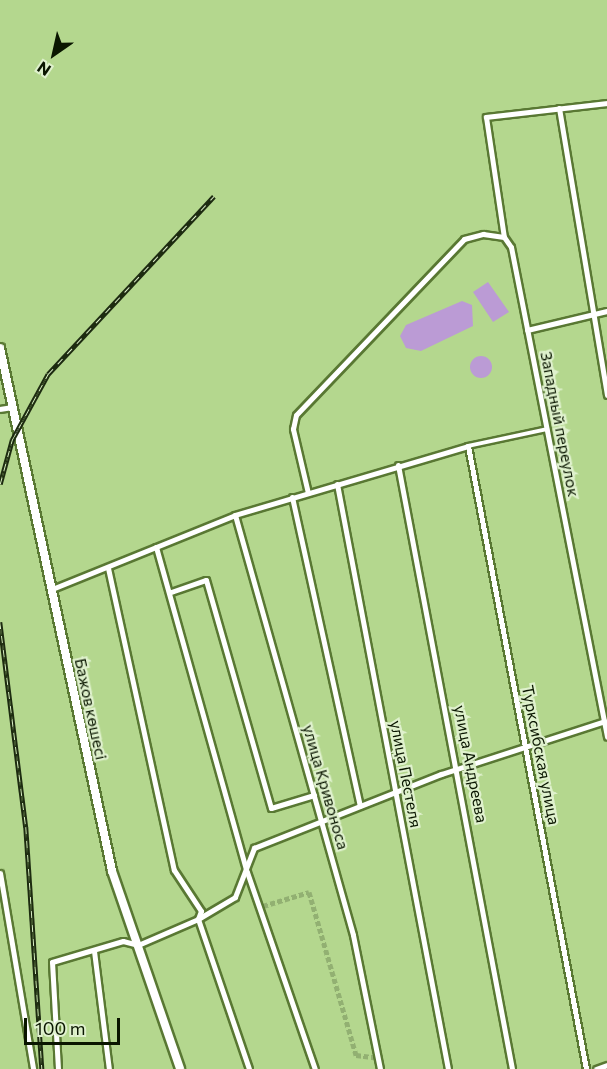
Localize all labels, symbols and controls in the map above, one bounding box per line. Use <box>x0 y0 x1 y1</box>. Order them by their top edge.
north arrow <box>24 24 84 84</box>
text: N <box>33 58 54 81</box>
street label: Западный переулок <box>537 350 583 498</box>
street label: Бажов көшесі <box>71 656 111 762</box>
street label: Турксибская улица <box>518 684 564 826</box>
street label: улица Андреева <box>450 704 492 824</box>
street label: улица Пестеля <box>386 719 426 829</box>
street label: улица Кривоноса <box>299 722 353 852</box>
scale bar <box>27 1006 123 1044</box>
text: 100 m <box>35 1017 85 1039</box>

